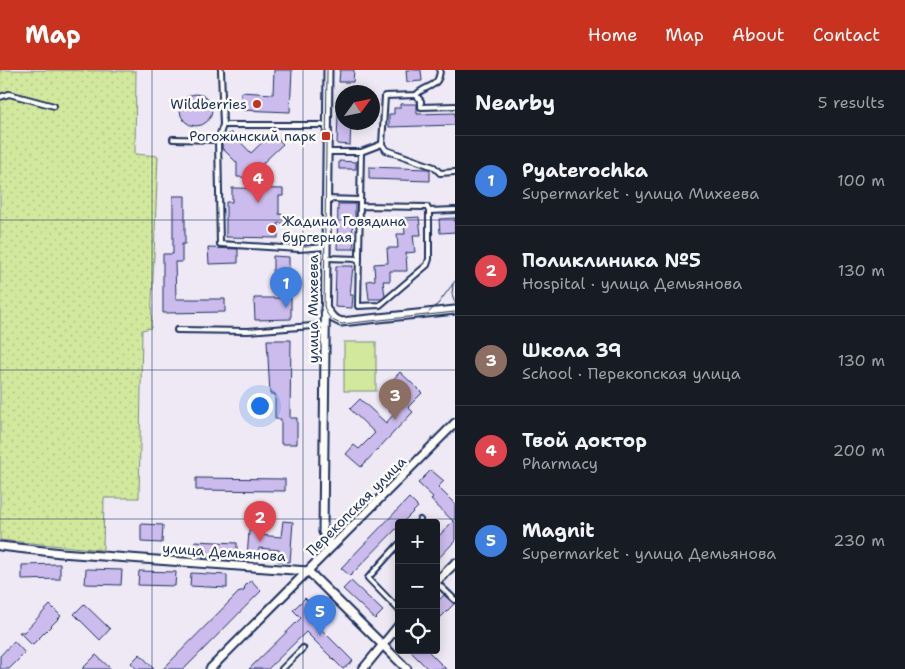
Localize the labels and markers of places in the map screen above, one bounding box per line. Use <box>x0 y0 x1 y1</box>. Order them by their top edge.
place label: Wildberries <box>170 95 247 113</box>
marker: Wildberries <box>251 98 263 110</box>
place label: Рогожинский парк <box>189 127 317 145</box>
marker: Рогожинский парк <box>320 130 332 142</box>
pin: 4 <box>242 162 274 203</box>
place label: Жадина Говядина бургерная <box>282 212 407 246</box>
marker: Жадина Говядина бургерная <box>266 223 278 235</box>
pin: 1 <box>270 267 302 308</box>
pin: 3 <box>379 379 411 420</box>
pin: 2 <box>244 501 276 542</box>
pin: 5 <box>304 595 336 636</box>

